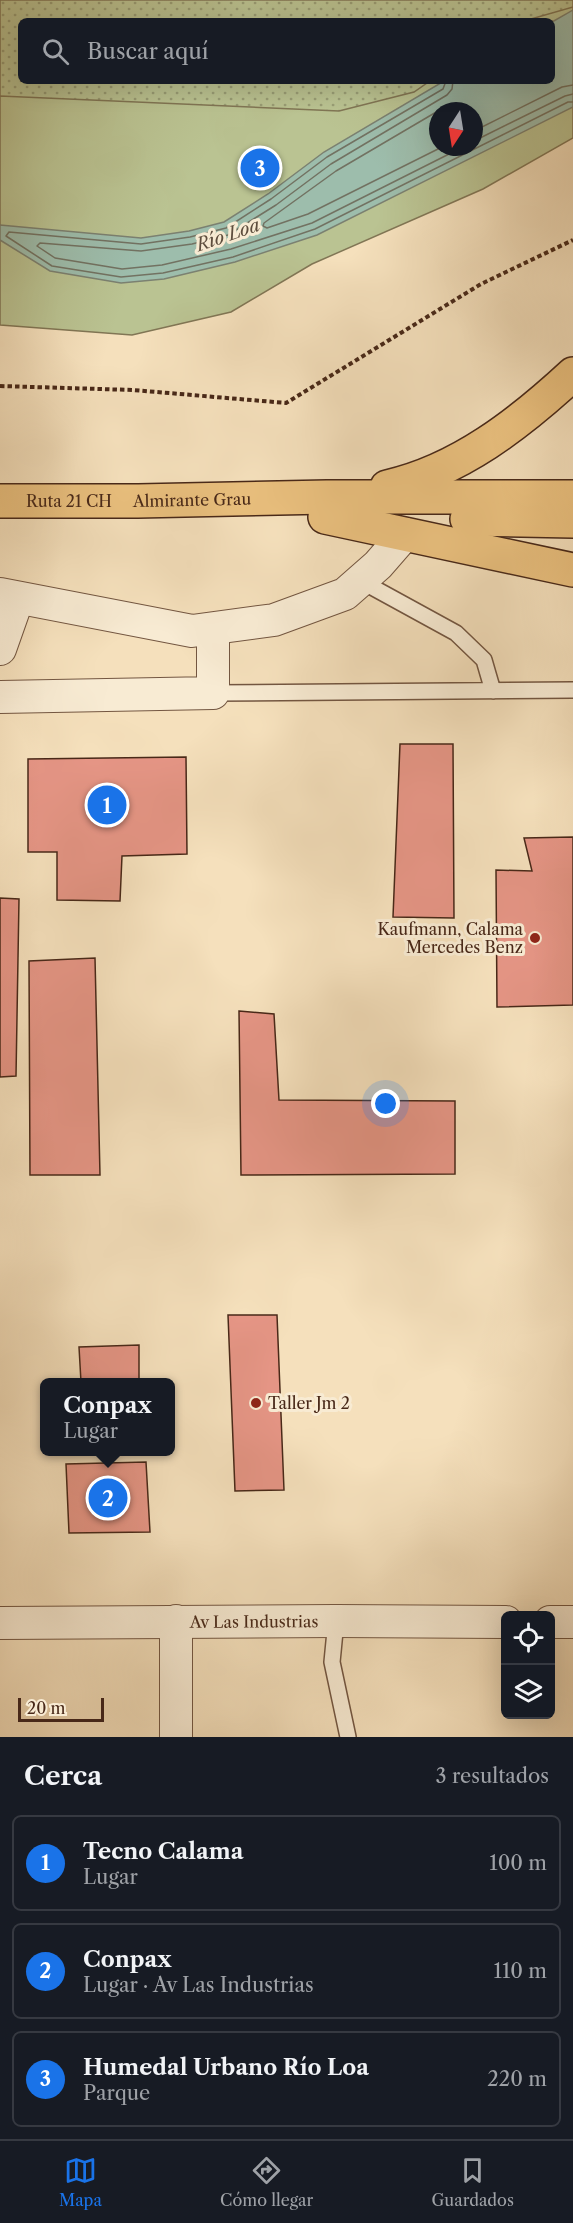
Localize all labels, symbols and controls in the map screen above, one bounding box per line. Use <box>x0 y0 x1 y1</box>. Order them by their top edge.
search box <box>18 18 555 84</box>
icon: search <box>39 35 72 68</box>
text: Buscar aquí <box>87 38 209 65</box>
north arrow <box>429 102 483 156</box>
pin: 3 <box>240 146 280 190</box>
water label: Río Loa <box>191 214 263 257</box>
street label: Almirante Grau <box>132 489 251 511</box>
street label: Ruta 21 CH <box>26 491 112 511</box>
pin: 1 <box>88 782 126 828</box>
place label: Kaufmann, Calama Mercedes Benz <box>377 919 524 957</box>
marker: Kaufmann, Calama Mercedes Benz <box>528 931 542 945</box>
your location <box>371 1089 400 1118</box>
popup <box>40 1378 175 1456</box>
text: Conpax <box>63 1392 152 1419</box>
place label: Taller Jm 2 <box>268 1393 350 1413</box>
marker: Taller Jm 2 <box>249 1396 263 1410</box>
text: Lugar <box>63 1419 118 1443</box>
pin: 2 <box>88 1476 128 1520</box>
street label: Av Las Industrias <box>189 1611 318 1632</box>
map controls <box>501 1611 555 1719</box>
button: locate <box>501 1611 555 1665</box>
button: layers <box>501 1665 555 1719</box>
scale bar <box>18 1695 104 1722</box>
text: 20 m <box>27 1698 66 1718</box>
text: Cerca <box>24 1760 102 1792</box>
text: 3 resultados <box>436 1764 549 1788</box>
text: Tecno Calama <box>83 1838 243 1865</box>
text: 1 <box>41 1851 50 1875</box>
text: 100 m <box>489 1851 547 1875</box>
text: Lugar <box>83 1865 138 1889</box>
text: Conpax <box>83 1946 172 1973</box>
text: 2 <box>40 1959 51 1983</box>
text: 110 m <box>494 1959 547 1983</box>
text: Lugar · Av Las Industrias <box>83 1973 314 1997</box>
text: Humedal Urbano Río Loa <box>83 2054 369 2081</box>
text: 3 <box>40 2067 51 2091</box>
text: 220 m <box>487 2067 547 2091</box>
text: Parque <box>83 2081 150 2105</box>
tab: Mapa <box>59 2154 102 2210</box>
tab: Cómo llegar <box>220 2154 313 2210</box>
tab: Guardados <box>431 2154 514 2210</box>

